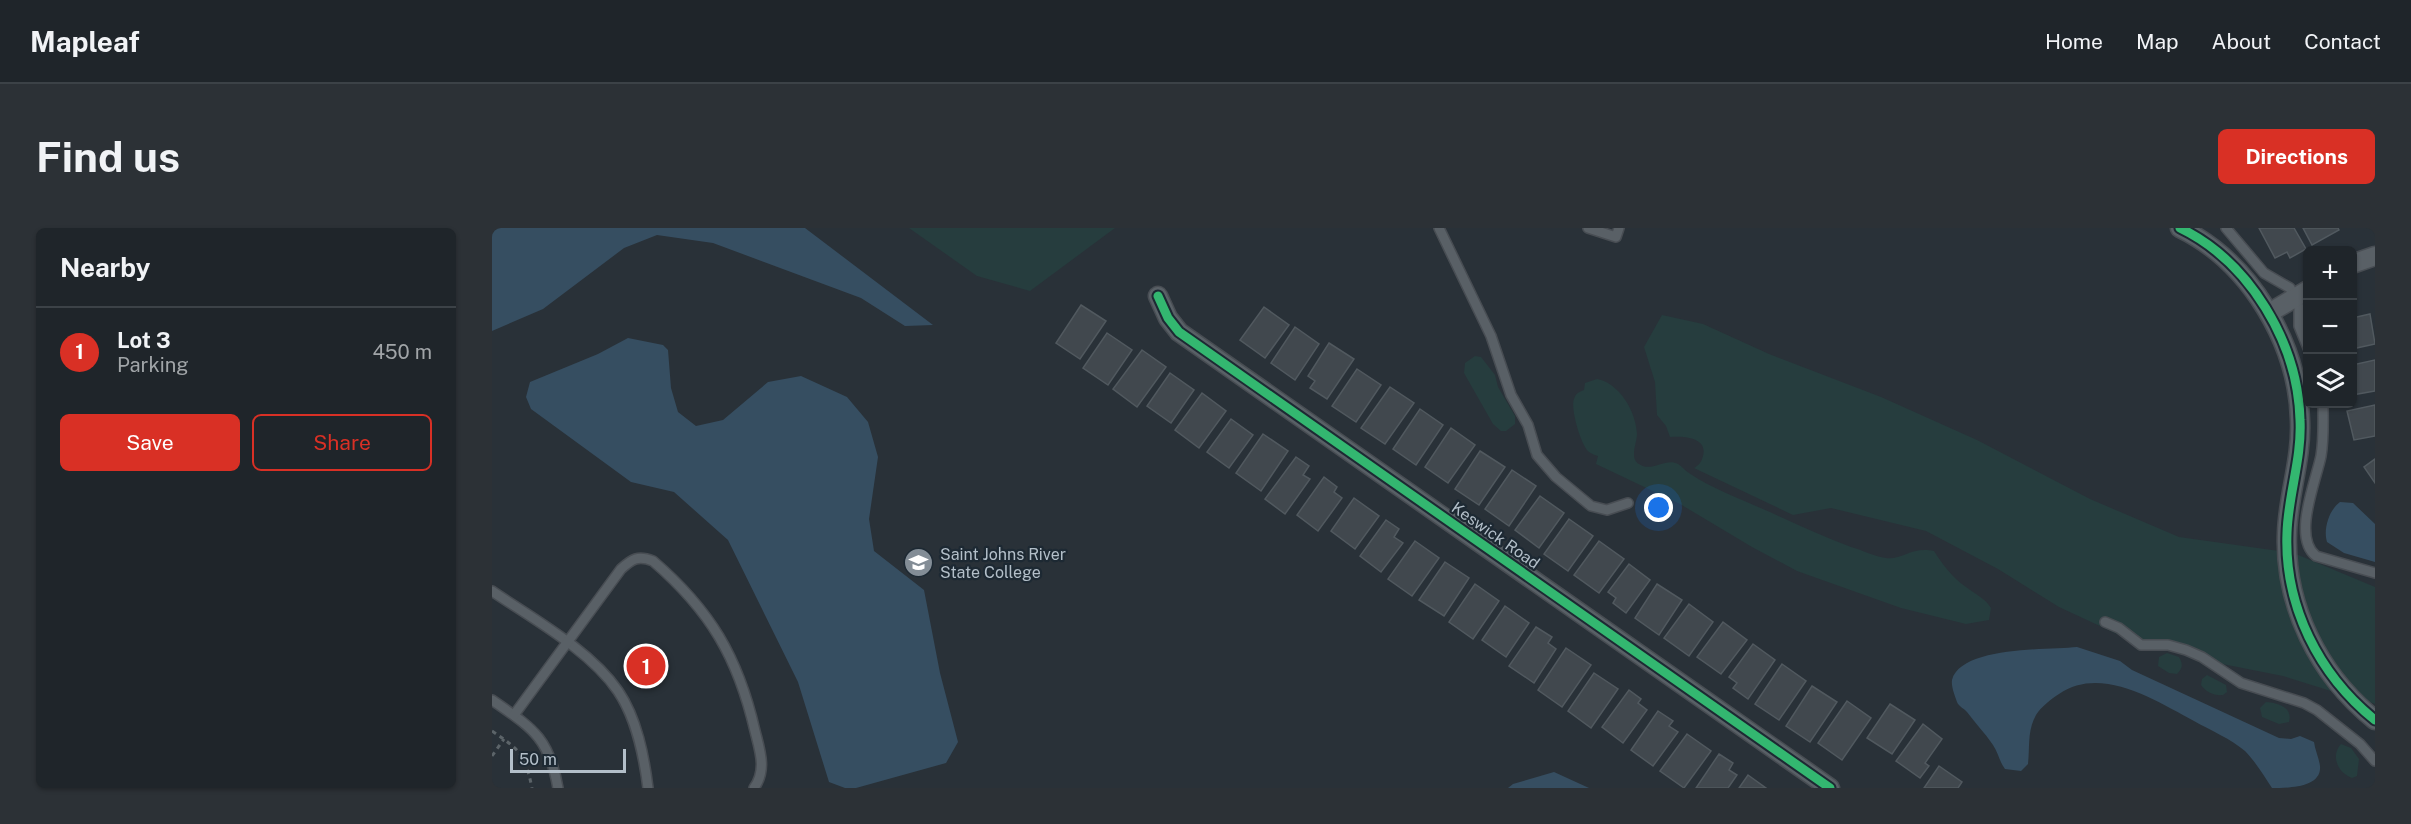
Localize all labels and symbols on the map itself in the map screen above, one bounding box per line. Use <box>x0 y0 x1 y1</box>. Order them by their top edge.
your location <box>1644 493 1673 522</box>
street label: Keswick Road <box>1448 498 1543 573</box>
place label: Saint Johns River State College <box>940 545 1066 582</box>
school or university icon: Saint Johns River State College <box>903 547 935 579</box>
pin: 1 <box>626 644 666 688</box>
scale bar <box>510 746 626 774</box>

